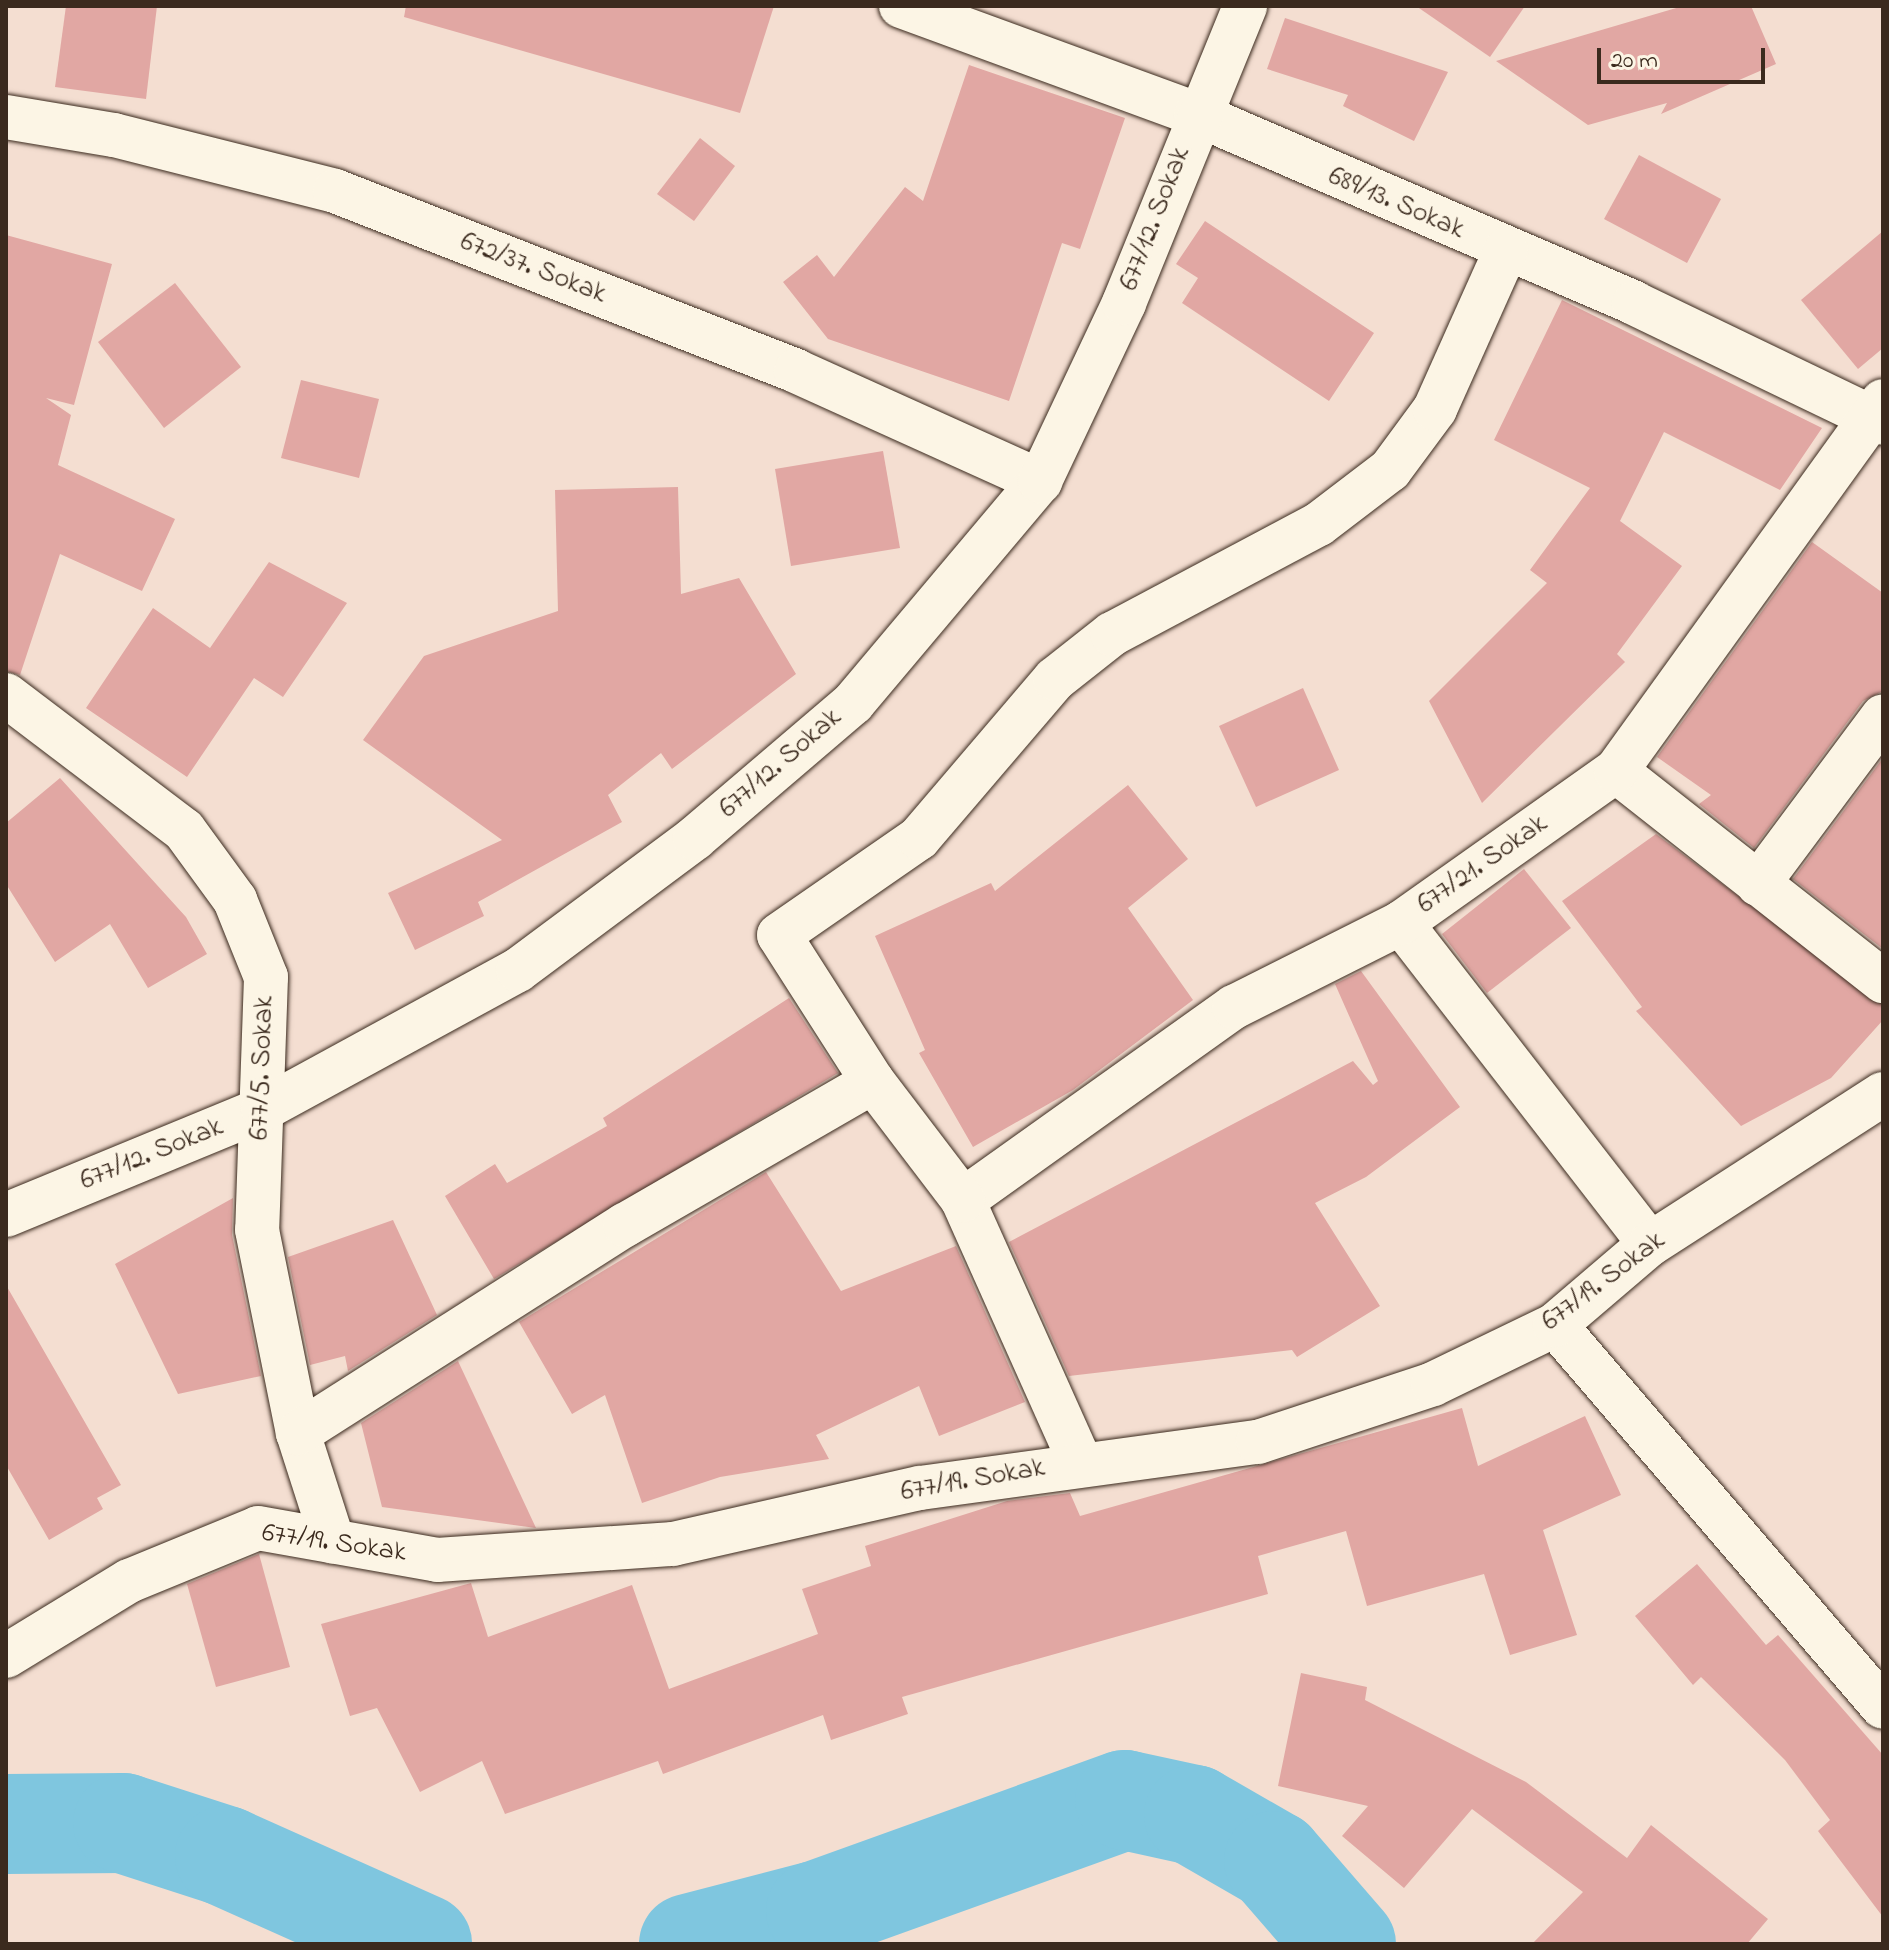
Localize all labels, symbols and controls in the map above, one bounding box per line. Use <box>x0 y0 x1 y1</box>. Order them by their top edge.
scale bar <box>1601 32 1769 82</box>
text: 20 m <box>1611 44 1658 79</box>
street label: 677/12. Sokak <box>1113 143 1199 295</box>
street label: 689/13. Sokak <box>1323 160 1469 248</box>
street label: 672/37. Sokak <box>455 226 611 312</box>
street label: 677/12. Sokak <box>713 702 849 826</box>
street label: 677/21. Sokak <box>1412 808 1554 922</box>
street label: 677/5. Sokak <box>244 995 282 1141</box>
street label: 677/12. Sokak <box>76 1111 228 1199</box>
street label: 677/19. Sokak <box>1536 1225 1672 1339</box>
street label: 677/19. Sokak <box>898 1452 1048 1510</box>
street label: 677/19. Sokak <box>260 1517 408 1571</box>

